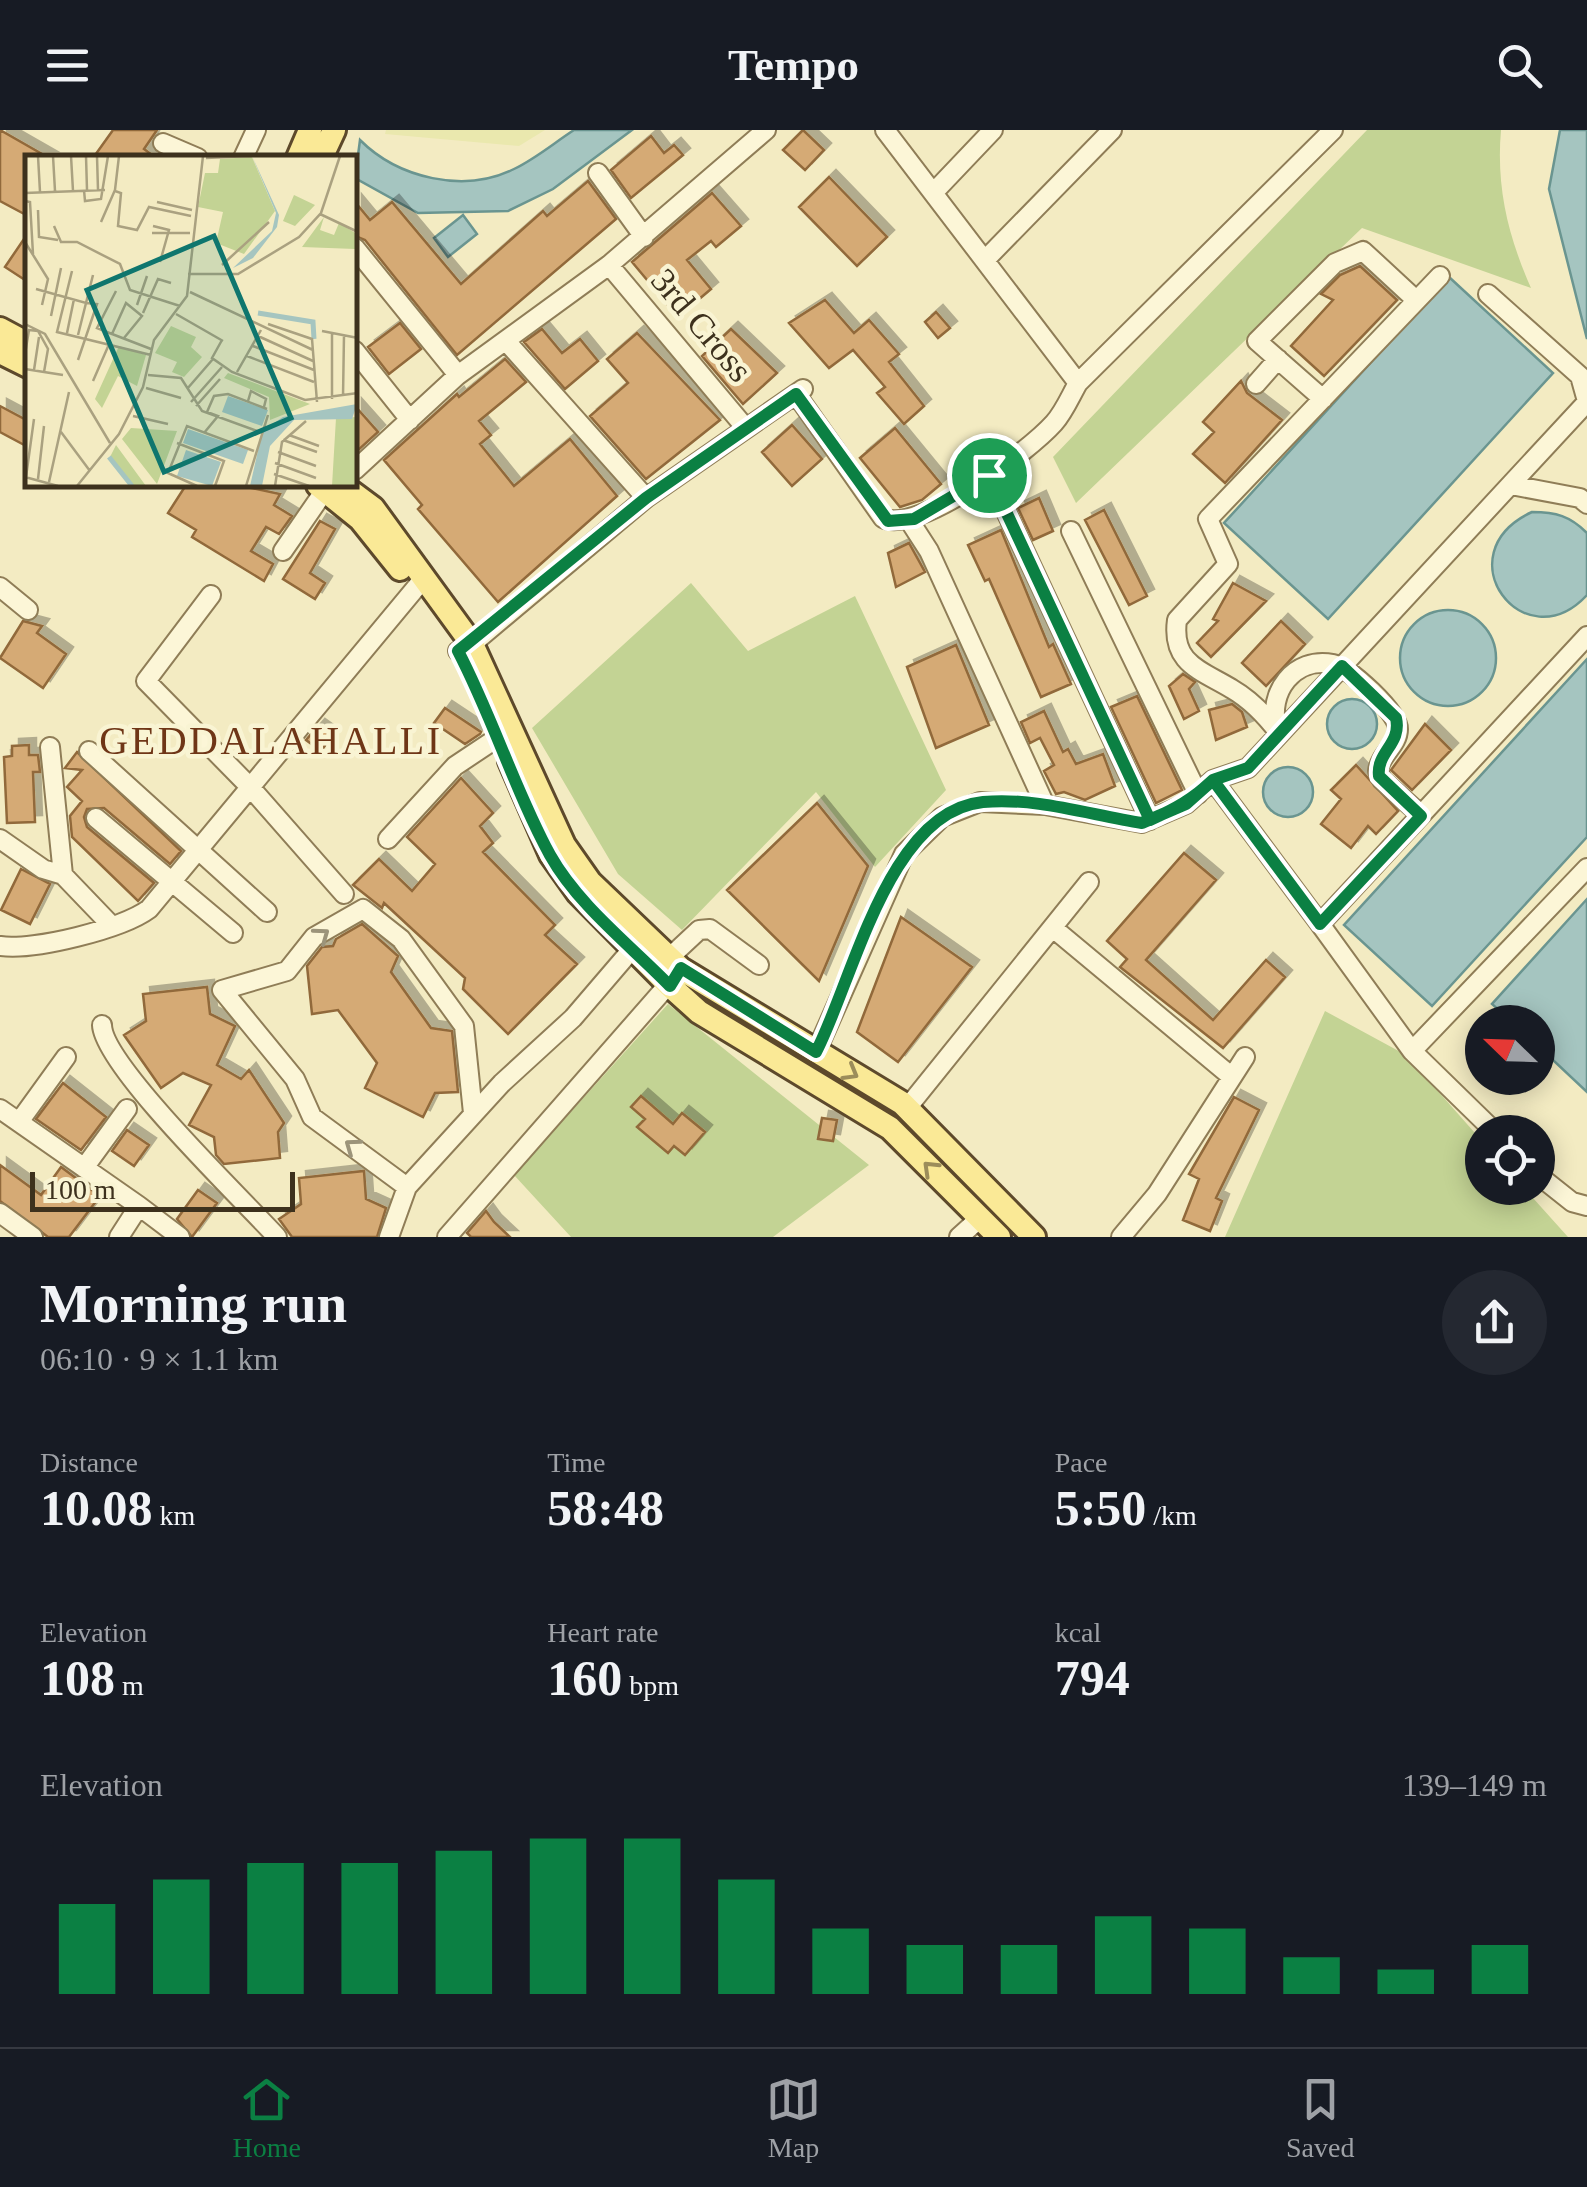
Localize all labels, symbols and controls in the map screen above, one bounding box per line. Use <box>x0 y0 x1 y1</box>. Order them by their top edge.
icon: menu <box>40 38 95 93</box>
icon: search <box>1492 38 1547 93</box>
text: Tempo <box>728 40 859 90</box>
inset map <box>25 155 358 488</box>
street label: 3rd Cross <box>643 261 760 390</box>
pin <box>947 433 1032 518</box>
icon: arrive <box>962 448 1017 503</box>
district label: GEDDALAHALLI <box>99 718 443 763</box>
one-way arrow <box>311 929 329 947</box>
north arrow <box>1465 1005 1555 1095</box>
map controls <box>1465 1005 1555 1205</box>
one-way arrow <box>840 1061 858 1080</box>
button: locate <box>1465 1115 1555 1205</box>
one-way arrow <box>345 1140 363 1157</box>
one-way arrow <box>924 1161 942 1179</box>
scale bar <box>30 1167 295 1212</box>
text: 100 m <box>45 1174 116 1205</box>
button: share <box>1442 1270 1547 1375</box>
text: Morning run <box>40 1273 347 1334</box>
text: 06:10 · 9 × 1.1 km <box>40 1341 278 1377</box>
text: Distance <box>40 1447 138 1478</box>
text: Time <box>547 1447 605 1478</box>
text: Pace <box>1055 1447 1108 1478</box>
text: 10.08 <box>40 1480 153 1536</box>
text: 58:48 <box>547 1480 664 1536</box>
text: 5:50 <box>1055 1480 1146 1536</box>
text: km <box>153 1500 195 1531</box>
text: /km <box>1146 1500 1197 1531</box>
text: Elevation <box>40 1617 147 1648</box>
text: Heart rate <box>547 1617 658 1648</box>
text: kcal <box>1055 1617 1101 1648</box>
text: 108 <box>40 1650 115 1706</box>
text: 160 <box>547 1650 622 1706</box>
text: 794 <box>1055 1650 1130 1706</box>
text: m <box>115 1670 144 1701</box>
text: bpm <box>622 1670 679 1701</box>
text: Elevation <box>40 1767 163 1803</box>
text: 139–149 m <box>1402 1767 1547 1803</box>
tab: Home <box>233 2072 301 2164</box>
tab: Map <box>766 2072 821 2164</box>
tab: Saved <box>1286 2072 1354 2164</box>

